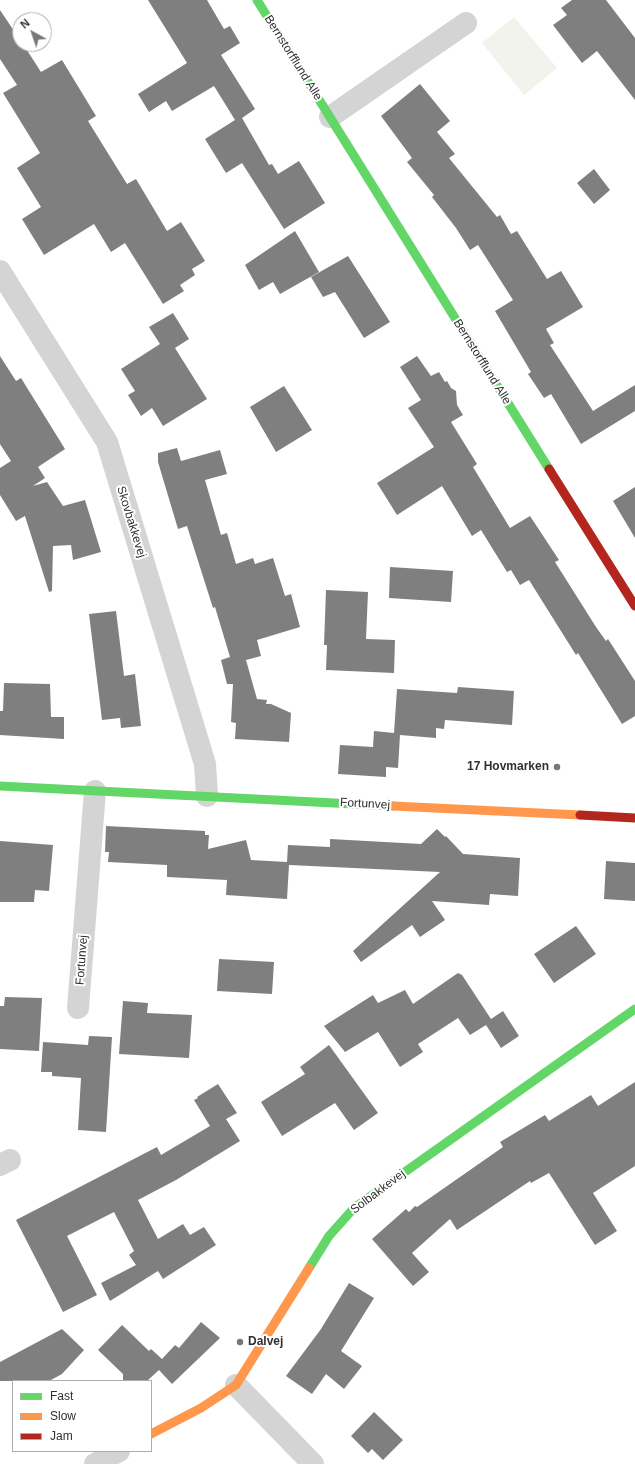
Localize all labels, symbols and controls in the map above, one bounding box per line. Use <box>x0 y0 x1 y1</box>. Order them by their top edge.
north arrow <box>12 12 52 52</box>
street label: Bernstorfflund Alle <box>261 13 325 103</box>
text: N <box>18 16 32 31</box>
street label: Bernstorfflund Alle <box>450 317 514 407</box>
street label: Skovbakkevej <box>113 484 149 560</box>
place label: 17 Hovmarken <box>467 760 549 774</box>
marker: 17 Hovmarken <box>552 762 562 772</box>
street label: Fortunvej <box>340 796 390 812</box>
street label: Fortunvej <box>73 935 91 985</box>
street label: Solbakkevej <box>348 1167 408 1217</box>
place label: Dalvej <box>248 1335 283 1349</box>
marker: Dalvej <box>235 1337 245 1347</box>
legend <box>12 1380 152 1452</box>
text: Fast <box>50 1389 73 1403</box>
text: Slow <box>50 1409 76 1423</box>
text: Jam <box>50 1429 73 1443</box>

